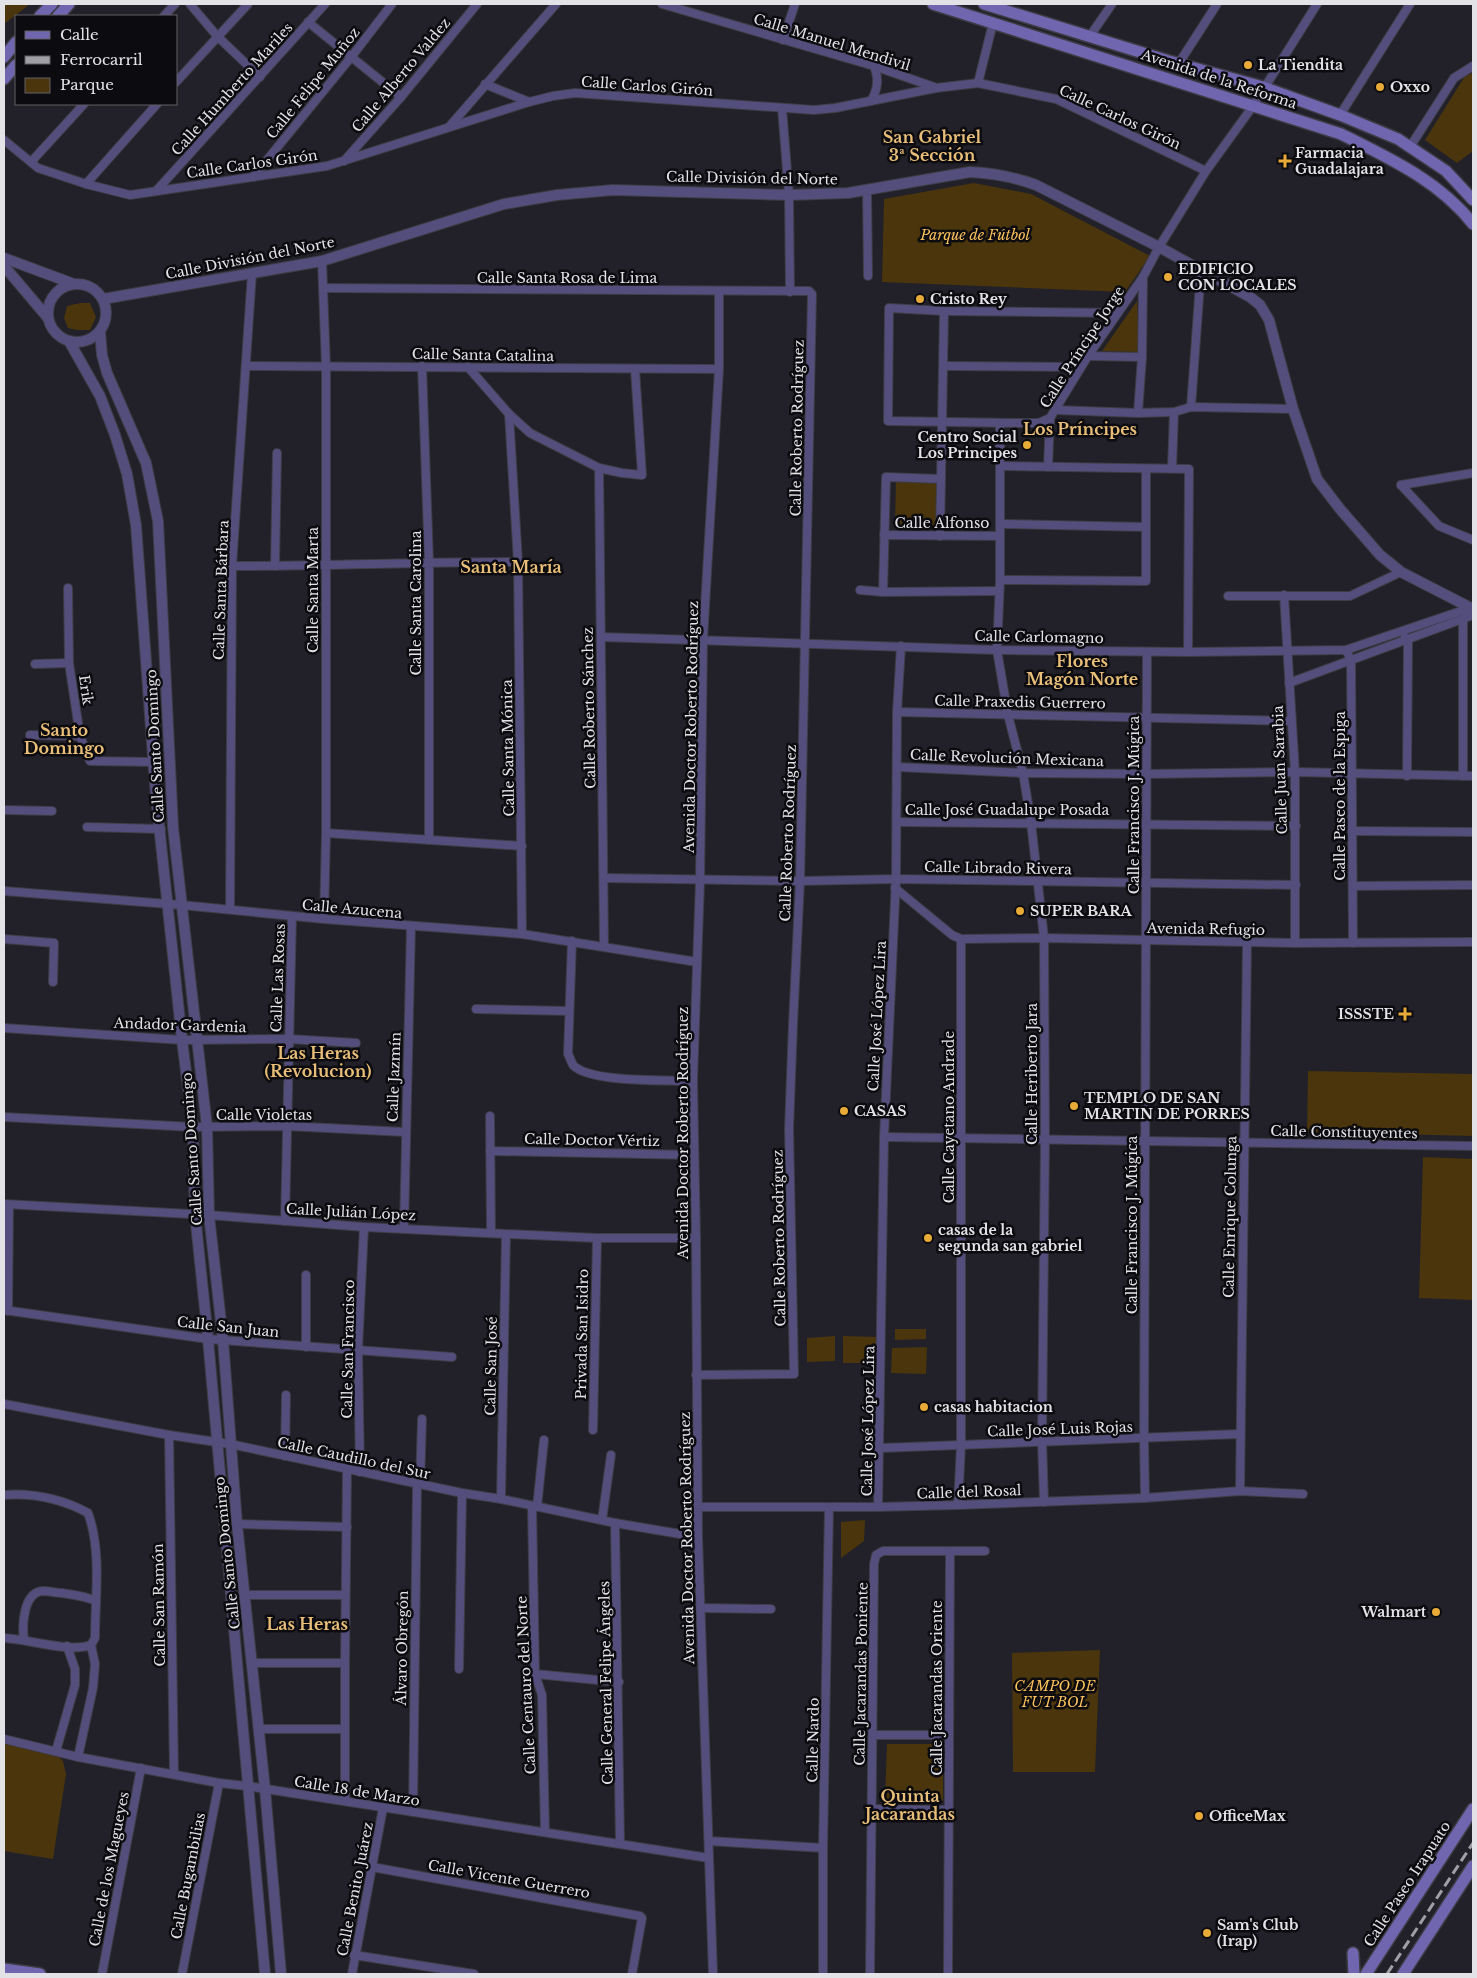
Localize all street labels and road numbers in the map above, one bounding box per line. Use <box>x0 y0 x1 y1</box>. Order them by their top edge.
street label: Calle Manuel Mendivil <box>751 10 913 75</box>
street label: Calle Alberto Valdez <box>348 14 454 136</box>
street label: Calle Humberto Mariles <box>167 19 297 159</box>
street label: Calle Felipe Muñoz <box>262 23 364 143</box>
street label: Avenida de la Reforma <box>1138 45 1299 113</box>
street label: Calle Carlos Girón <box>580 72 714 100</box>
street label: Calle Carlos Girón <box>1056 81 1184 153</box>
street label: Calle Carlos Girón <box>185 146 319 182</box>
street label: Calle División del Norte <box>666 168 838 188</box>
street label: Calle División del Norte <box>164 233 336 283</box>
street label: Calle Santa Rosa de Lima <box>477 269 658 287</box>
street label: Calle Príncipe Jorge <box>1036 283 1128 411</box>
street label: Calle Roberto Rodríguez <box>786 339 808 517</box>
street label: Calle Santa Catalina <box>412 345 554 365</box>
street label: Calle Alfonso <box>895 514 989 532</box>
street label: Calle Santa Bárbara <box>210 519 232 660</box>
street label: Calle Santa Marta <box>304 527 322 653</box>
street label: Calle Santa Carolina <box>407 530 425 675</box>
street label: Avenida Doctor Roberto Rodríguez <box>680 600 702 854</box>
street label: Calle Roberto Sánchez <box>579 627 599 789</box>
street label: Calle Carlomagno <box>974 627 1104 647</box>
street label: Calle Santo Domingo <box>142 669 168 823</box>
street label: Erik <box>75 674 97 707</box>
street label: Calle Santa Mónica <box>498 679 518 817</box>
street label: Calle Praxedis Guerrero <box>934 692 1106 712</box>
street label: Calle Juan Sarabia <box>1269 705 1291 835</box>
street label: Calle Paseo de la Espiga <box>1331 711 1349 881</box>
street label: Calle Francisco J. Múgica <box>1125 715 1143 894</box>
street label: Calle Roberto Rodríguez <box>776 744 800 922</box>
street label: Calle Revolución Mexicana <box>910 746 1105 770</box>
street label: Calle José Guadalupe Posada <box>905 801 1109 819</box>
street label: Calle Librado Rivera <box>924 858 1072 878</box>
street label: Calle Azucena <box>301 896 403 922</box>
street label: Avenida Refugio <box>1146 919 1265 939</box>
street label: Calle Las Rosas <box>267 923 289 1033</box>
street label: Calle José López Lira <box>864 940 890 1092</box>
street label: Calle Heriberto Jara <box>1023 1003 1041 1145</box>
street label: Avenida Doctor Roberto Rodríguez <box>674 1007 692 1260</box>
street label: Andador Gardenia <box>112 1014 247 1036</box>
street label: Calle Jazmín <box>383 1031 405 1122</box>
street label: Calle Cayetano Andrade <box>940 1031 958 1203</box>
street label: Calle Santo Domingo <box>178 1072 206 1226</box>
street label: Calle Violetas <box>216 1106 312 1124</box>
street label: Calle Constituyentes <box>1270 1122 1418 1142</box>
street label: Calle Doctor Vértiz <box>524 1130 660 1150</box>
street label: Calle Francisco J. Múgica <box>1123 1135 1141 1314</box>
street label: Calle Enrique Colunga <box>1220 1136 1240 1298</box>
street label: Calle Roberto Rodríguez <box>768 1149 790 1327</box>
street label: Calle Julián López <box>286 1200 417 1224</box>
street label: Privada San Isidro <box>572 1269 592 1399</box>
street label: Calle San Francisco <box>338 1279 358 1419</box>
street label: Calle San Juan <box>176 1313 280 1341</box>
street label: Calle San José <box>481 1316 501 1416</box>
street label: Calle José López Lira <box>858 1345 878 1497</box>
street label: Avenida Doctor Roberto Rodríguez <box>676 1411 698 1665</box>
street label: Calle José Luis Rojas <box>987 1417 1133 1441</box>
street label: Calle Caudillo del Sur <box>276 1433 433 1483</box>
street label: Calle Santo Domingo <box>210 1476 244 1630</box>
street label: Calle del Rosal <box>916 1481 1022 1503</box>
street label: Calle San Ramón <box>149 1543 169 1667</box>
street label: Calle General Felipe Ángeles <box>595 1581 617 1785</box>
street label: Calle Jacarandas Poniente <box>850 1582 872 1766</box>
street label: Álvaro Obregón <box>392 1590 412 1707</box>
street label: Calle Centauro del Norte <box>512 1595 540 1775</box>
street label: Calle Jacarandas Oriente <box>928 1600 946 1776</box>
street label: Calle Nardo <box>803 1697 823 1783</box>
street label: Calle 18 de Marzo <box>293 1772 421 1810</box>
street label: Calle de los Magueyes <box>85 1790 133 1948</box>
street label: Calle Bugambilias <box>167 1811 209 1941</box>
street label: Calle Paseo Irapuato <box>1360 1818 1454 1950</box>
street label: Calle Benito Juárez <box>333 1820 377 1958</box>
street label: Calle Vicente Guerrero <box>427 1856 591 1902</box>

